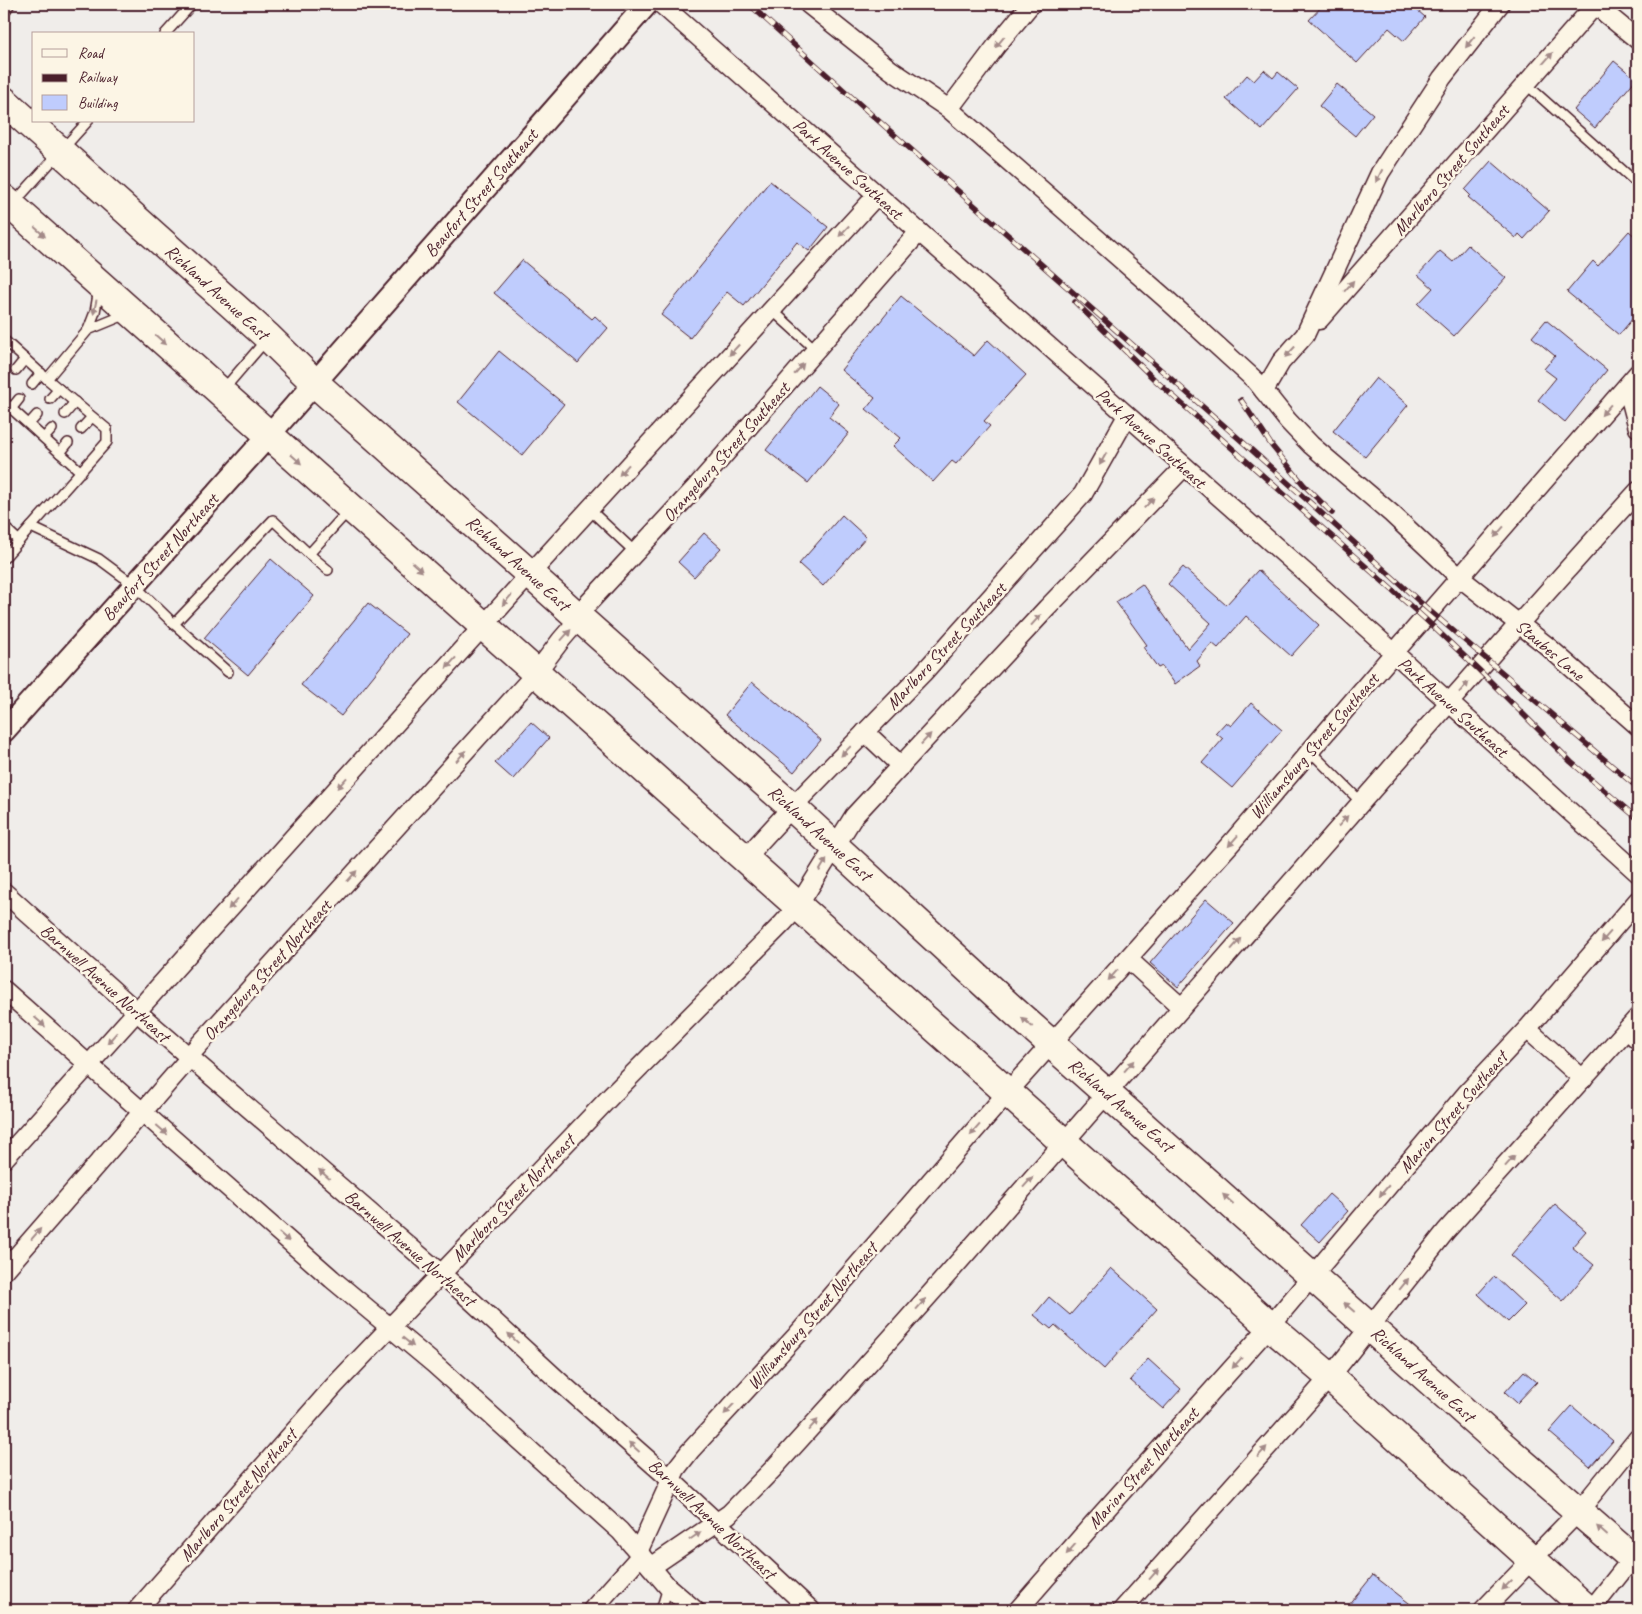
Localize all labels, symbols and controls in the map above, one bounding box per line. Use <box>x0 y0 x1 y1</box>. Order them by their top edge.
legend <box>32 32 195 122</box>
one-way arrow <box>995 35 1006 48</box>
one-way arrow <box>1464 35 1475 48</box>
text: Road <box>78 44 105 63</box>
one-way arrow <box>1542 53 1554 65</box>
text: Railway <box>78 68 119 87</box>
text: Building <box>78 94 118 113</box>
street label: Marlboro Street Southeast <box>1388 99 1515 240</box>
street label: Park Avenue Southeast <box>789 114 909 225</box>
street label: Beaufort Street Southeast <box>419 123 544 261</box>
one-way arrow <box>1375 169 1383 184</box>
one-way arrow <box>838 224 850 236</box>
one-way arrow <box>33 226 46 237</box>
street label: Richland Avenue East <box>161 240 276 346</box>
one-way arrow <box>1343 279 1354 292</box>
one-way arrow <box>91 300 99 315</box>
one-way arrow <box>155 334 168 345</box>
one-way arrow <box>728 344 740 356</box>
one-way arrow <box>1284 345 1296 357</box>
one-way arrow <box>794 363 805 376</box>
street label: Orangeburg Street Southeast <box>658 376 796 526</box>
street label: Park Avenue Southeast <box>1092 383 1212 494</box>
one-way arrow <box>1601 404 1612 416</box>
one-way arrow <box>1099 452 1107 466</box>
one-way arrow <box>289 454 302 465</box>
one-way arrow <box>618 463 630 475</box>
street label: Beaufort Street Northeast <box>97 487 224 625</box>
one-way arrow <box>1143 497 1155 509</box>
street label: Richland Avenue East <box>462 511 577 617</box>
one-way arrow <box>1493 526 1505 538</box>
one-way arrow <box>411 562 424 573</box>
street label: Marlboro Street Southeast <box>881 576 1012 714</box>
one-way arrow <box>501 594 513 606</box>
one-way arrow <box>1030 614 1042 626</box>
street label: Staubes Lane <box>1511 615 1590 686</box>
one-way arrow <box>560 629 572 641</box>
street label: Park Avenue Southeast <box>1394 652 1514 763</box>
one-way arrow <box>445 656 457 668</box>
street label: Williamsburg Street Southeast <box>1245 667 1385 823</box>
one-way arrow <box>1458 681 1469 694</box>
one-way arrow <box>920 734 932 746</box>
one-way arrow <box>841 745 853 757</box>
one-way arrow <box>455 750 467 762</box>
one-way arrow <box>336 777 348 789</box>
street label: Richland Avenue East <box>764 781 879 887</box>
one-way arrow <box>1338 815 1349 828</box>
one-way arrow <box>1227 834 1239 846</box>
one-way arrow <box>819 858 828 871</box>
one-way arrow <box>346 870 357 883</box>
street label: Orangeburg Street Northeast <box>198 894 337 1045</box>
one-way arrow <box>227 897 239 909</box>
street label: Barnwell Avenue Northeast <box>36 919 176 1049</box>
one-way arrow <box>1601 930 1612 943</box>
one-way arrow <box>1231 937 1242 950</box>
one-way arrow <box>1108 969 1119 981</box>
one-way arrow <box>34 1016 46 1028</box>
one-way arrow <box>1021 1017 1034 1028</box>
one-way arrow <box>107 1031 118 1044</box>
street label: Marion Street Southeast <box>1394 1044 1514 1177</box>
street label: Richland Avenue East <box>1064 1053 1180 1159</box>
one-way arrow <box>1124 1060 1135 1073</box>
one-way arrow <box>969 1123 981 1135</box>
one-way arrow <box>155 1124 167 1136</box>
street label: Marlboro Street Northeast <box>447 1128 581 1266</box>
one-way arrow <box>1504 1156 1516 1168</box>
one-way arrow <box>318 1169 331 1180</box>
one-way arrow <box>1022 1177 1034 1189</box>
one-way arrow <box>1378 1184 1389 1197</box>
street label: Barnwell Avenue Northeast <box>340 1185 482 1313</box>
one-way arrow <box>1221 1194 1234 1205</box>
one-way arrow <box>30 1228 41 1240</box>
one-way arrow <box>277 1231 289 1243</box>
street label: Williamsburg Street Northeast <box>742 1236 884 1394</box>
one-way arrow <box>1398 1278 1409 1291</box>
one-way arrow <box>915 1298 926 1311</box>
one-way arrow <box>1343 1302 1356 1313</box>
street label: Richland Avenue East <box>1367 1322 1482 1428</box>
one-way arrow <box>507 1332 519 1344</box>
one-way arrow <box>402 1336 414 1347</box>
one-way arrow <box>1231 1356 1243 1368</box>
street label: Marion Street Northeast <box>1083 1401 1205 1533</box>
one-way arrow <box>723 1403 735 1415</box>
one-way arrow <box>807 1420 819 1432</box>
street label: Marlboro Street Northeast <box>175 1422 303 1566</box>
one-way arrow <box>628 1441 640 1453</box>
one-way arrow <box>1256 1447 1268 1459</box>
street label: Barnwell Avenue Northeast <box>644 1454 782 1586</box>
one-way arrow <box>1596 1525 1608 1537</box>
one-way arrow <box>688 1531 702 1541</box>
one-way arrow <box>1065 1543 1076 1556</box>
one-way arrow <box>1148 1567 1159 1580</box>
one-way arrow <box>1501 1579 1513 1591</box>

